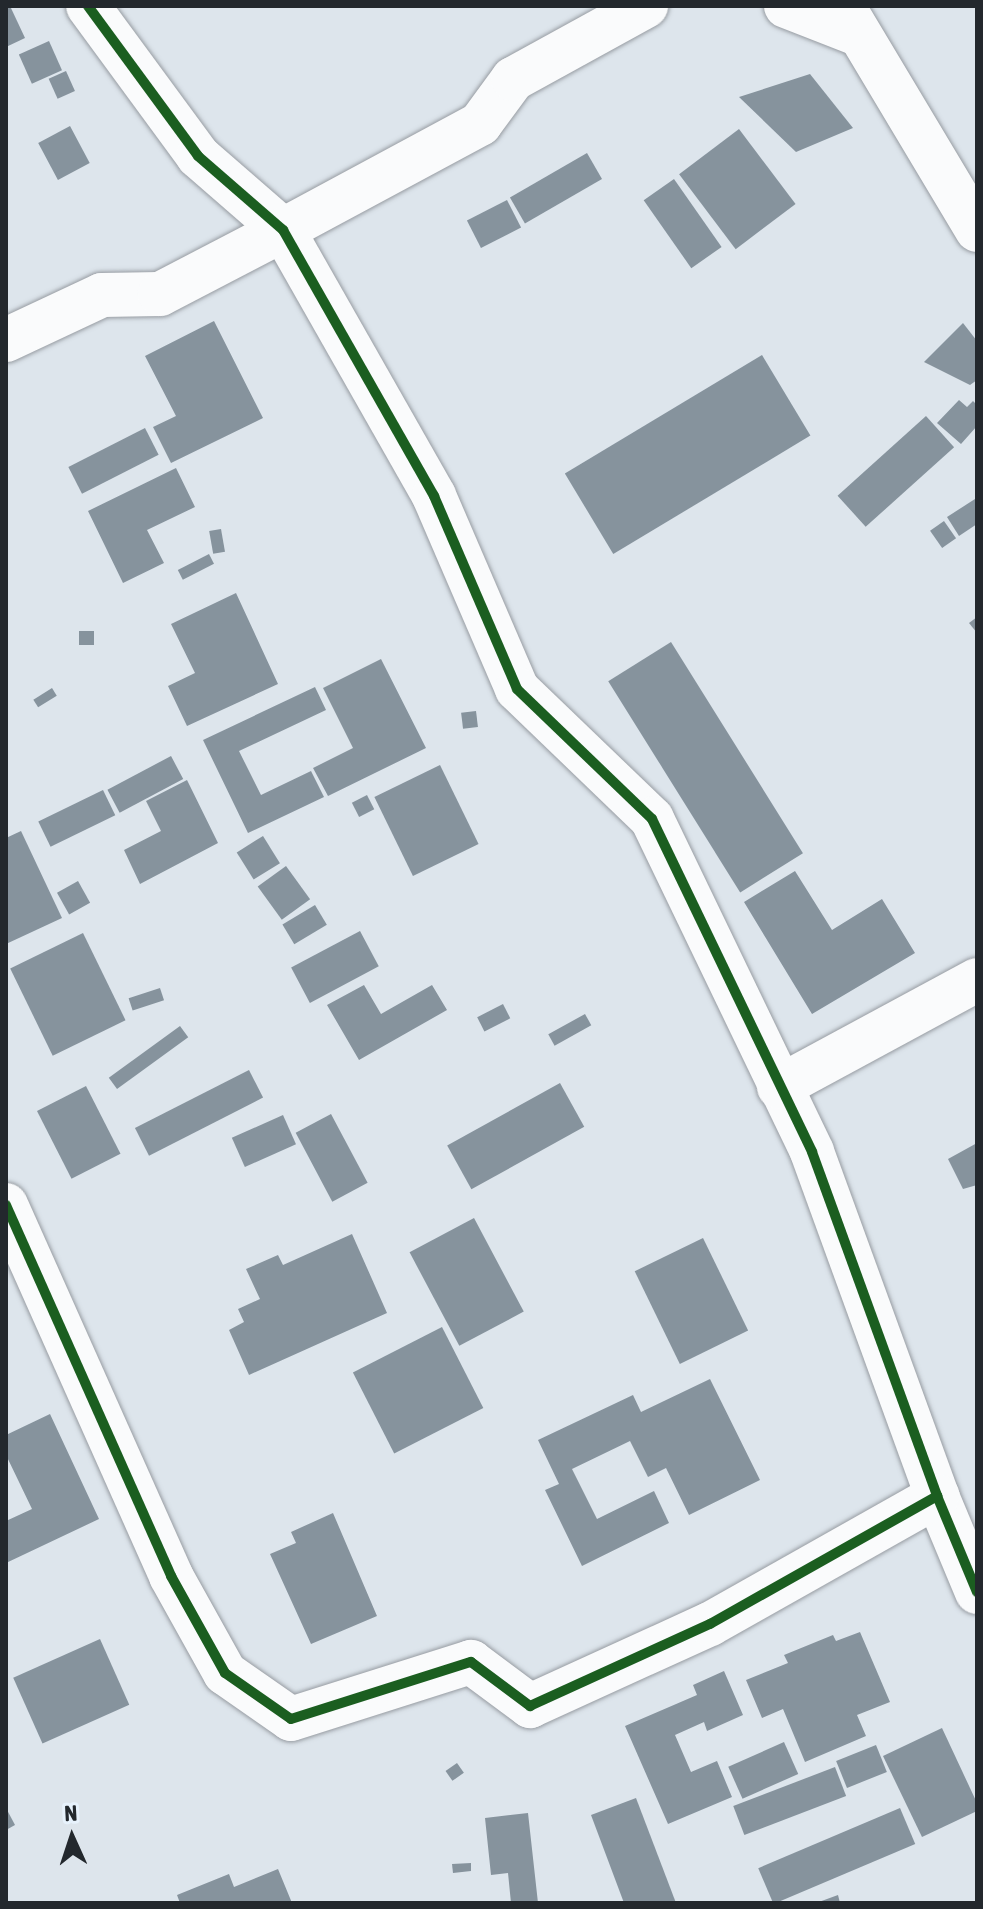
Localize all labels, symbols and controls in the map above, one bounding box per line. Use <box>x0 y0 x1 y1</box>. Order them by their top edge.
north arrow <box>32 1797 112 1877</box>
text: N <box>64 1800 78 1826</box>

